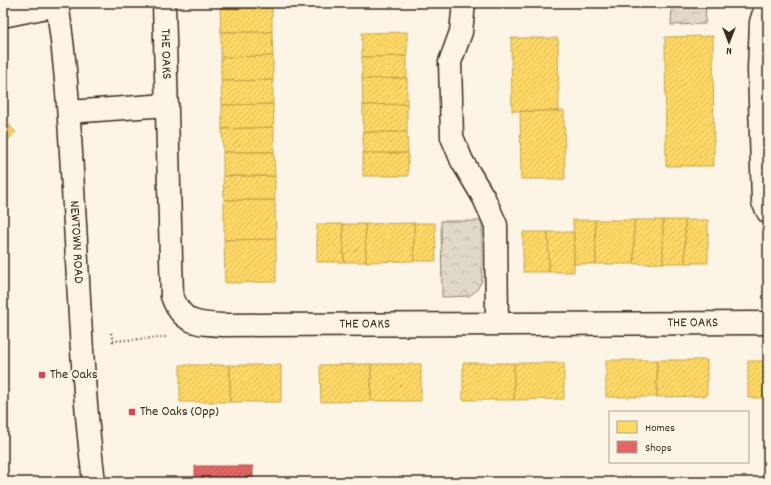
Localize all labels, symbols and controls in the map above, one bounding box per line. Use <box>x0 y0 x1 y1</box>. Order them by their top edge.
north arrow <box>709 22 749 62</box>
street label: THE OAKS <box>155 28 176 80</box>
text: N <box>726 42 732 58</box>
street label: NEWTOWN ROAD <box>64 200 88 284</box>
street label: THE OAKS <box>667 313 718 333</box>
street label: THE OAKS <box>339 314 390 335</box>
place label: The Oaks <box>50 365 98 385</box>
marker: The Oaks <box>37 370 47 380</box>
place label: The Oaks (Opp) <box>140 402 219 422</box>
marker: The Oaks (Opp) <box>127 407 137 417</box>
legend <box>609 411 749 463</box>
text: Homes <box>645 420 675 437</box>
text: Shops <box>645 440 672 457</box>

